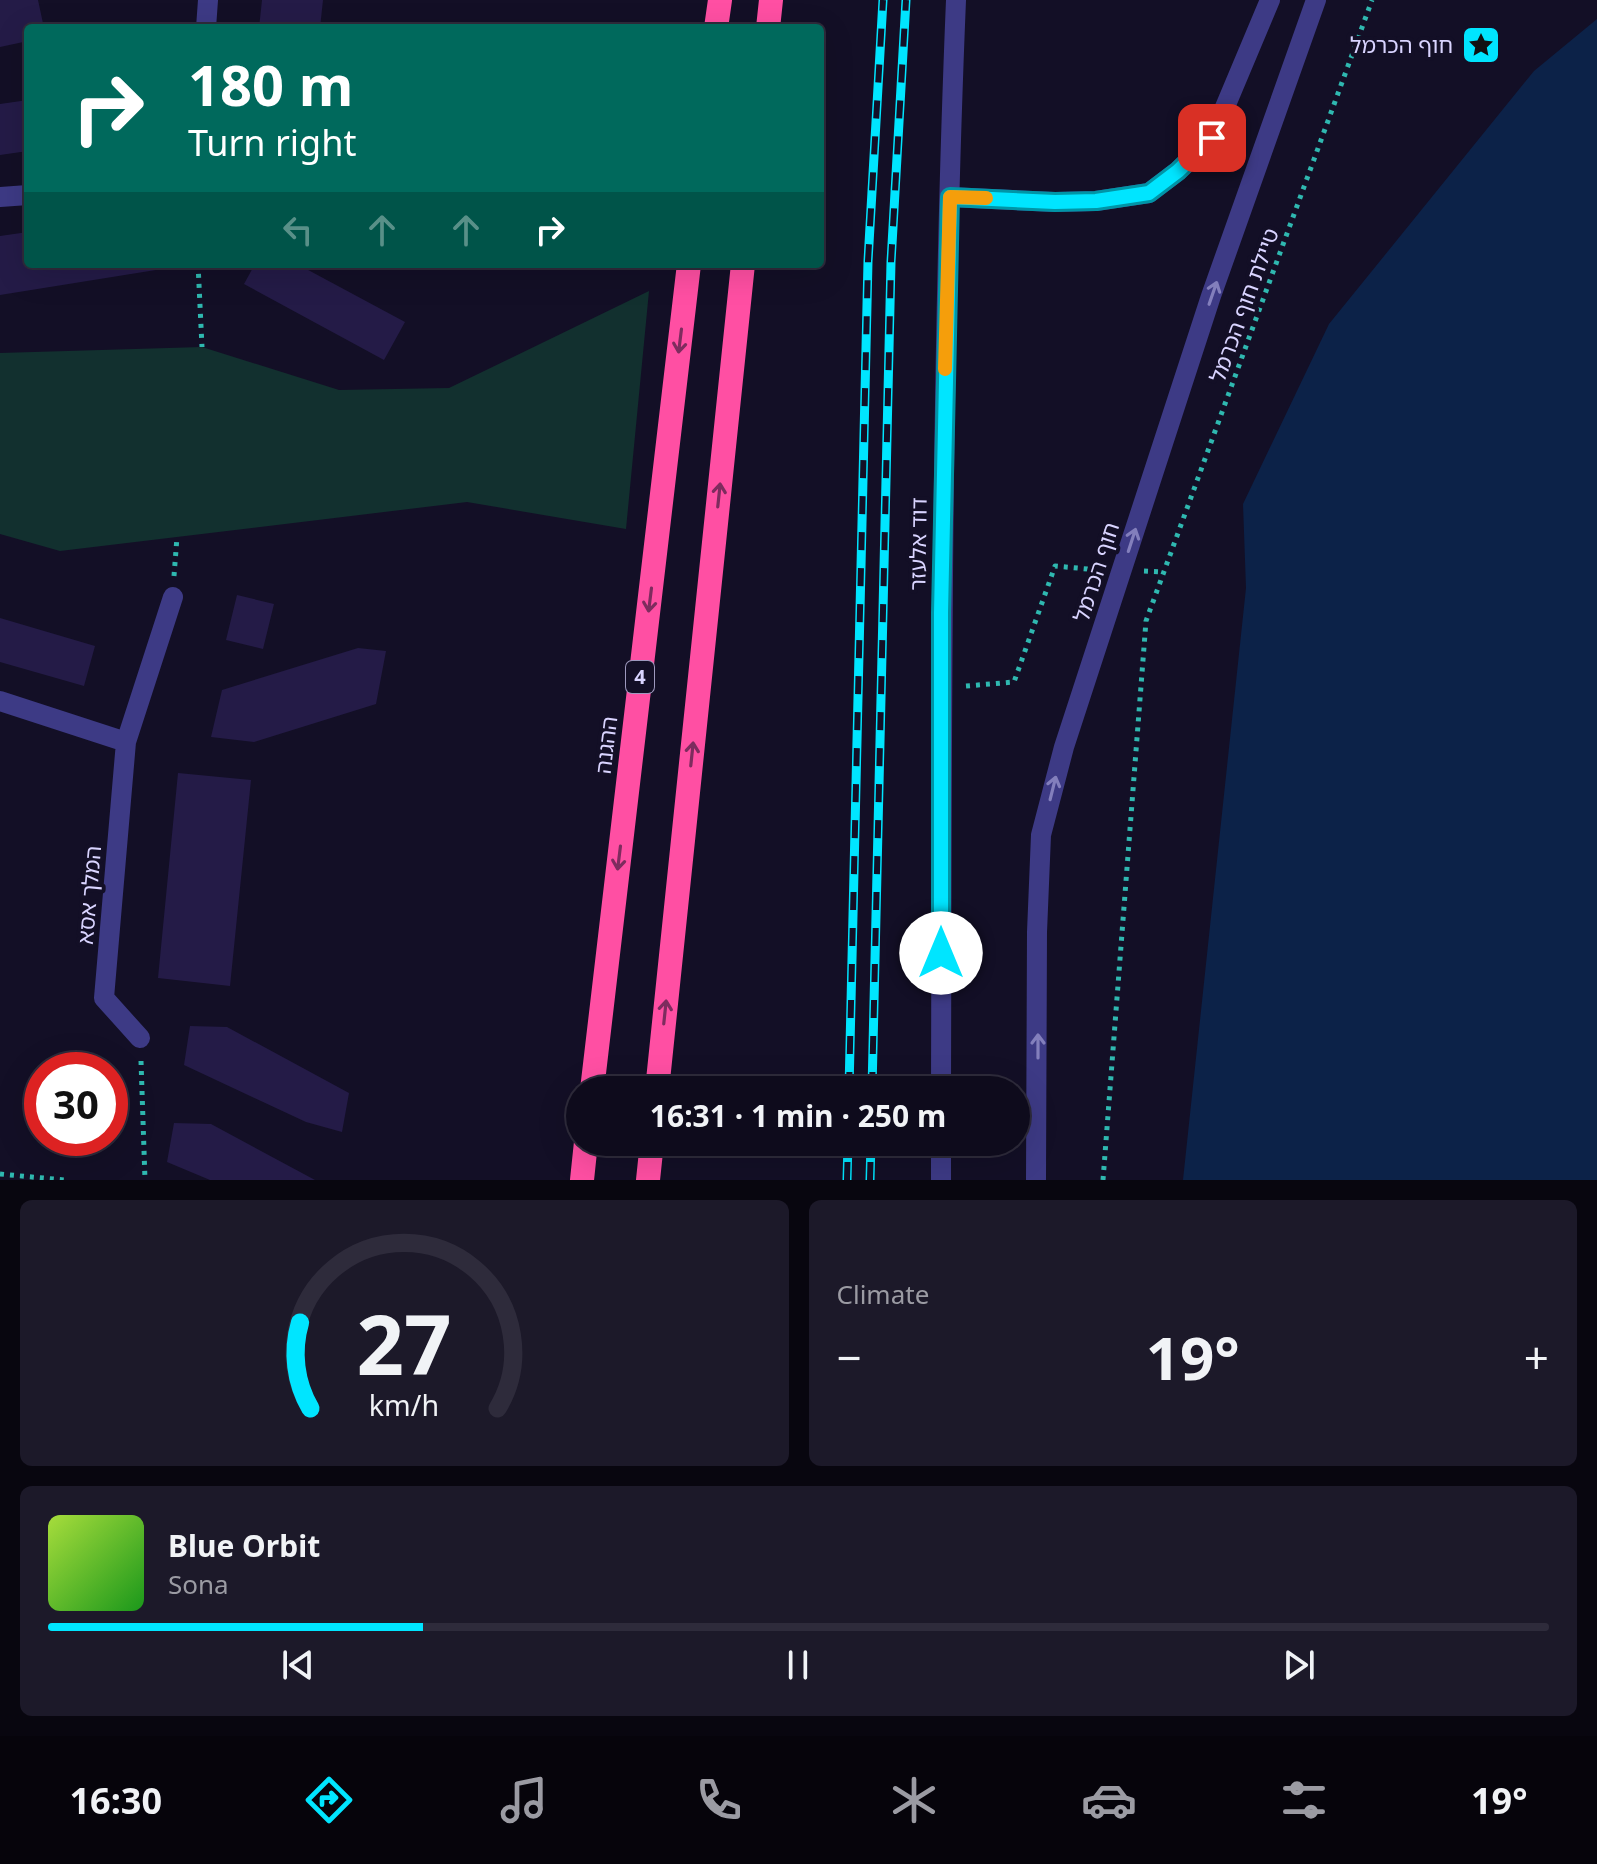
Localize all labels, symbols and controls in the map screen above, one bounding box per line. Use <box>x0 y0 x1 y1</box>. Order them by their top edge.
place icon: חוף הכרמל <box>1460 24 1502 66</box>
place label: חוף הכרמל <box>1350 29 1453 59</box>
text: 180 m <box>188 46 353 122</box>
icon: right <box>56 56 160 160</box>
pin <box>1178 104 1246 172</box>
icon: arrive <box>1190 116 1234 160</box>
text: Turn right <box>188 118 356 167</box>
icon: left <box>276 208 320 252</box>
icon: ahead <box>360 208 404 252</box>
icon: ahead <box>444 208 488 252</box>
icon: right <box>528 208 572 252</box>
street label: טיילת חוף הכרמל <box>1201 223 1285 386</box>
one-way arrow <box>1206 281 1221 306</box>
one-way arrow <box>672 328 687 354</box>
one-way arrow <box>711 482 726 509</box>
street label: דוד אלעזר <box>901 497 933 591</box>
street label: חוף הכרמל <box>1065 518 1125 625</box>
one-way arrow <box>1126 528 1141 553</box>
one-way arrow <box>642 586 657 613</box>
road number: 4 <box>626 661 654 693</box>
street label: ההגנה <box>587 714 623 775</box>
one-way arrow <box>685 741 700 768</box>
one-way arrow <box>1047 775 1062 801</box>
street label: המלך אסא <box>69 844 107 945</box>
one-way arrow <box>612 844 627 871</box>
position arrow <box>899 911 983 995</box>
one-way arrow <box>658 999 673 1026</box>
one-way arrow <box>1030 1033 1045 1060</box>
speed limit sign: 30 <box>24 1052 128 1156</box>
text: 16:31 · 1 min · 250 m <box>650 1095 946 1136</box>
text: Climate <box>837 1276 929 1312</box>
text: 27 <box>357 1286 452 1399</box>
text: 19° <box>1146 1316 1240 1398</box>
text: − <box>837 1327 862 1387</box>
text: + <box>1524 1327 1549 1387</box>
text: km/h <box>369 1385 439 1424</box>
text: Blue Orbit <box>168 1525 320 1566</box>
text: Sona <box>168 1566 229 1602</box>
icon: previous <box>276 1643 320 1687</box>
icon: pause <box>776 1643 820 1687</box>
icon: next <box>1277 1643 1321 1687</box>
icon: directions <box>301 1772 357 1828</box>
icon: music <box>496 1772 552 1828</box>
icon: phone <box>691 1772 747 1828</box>
icon: climate <box>886 1772 942 1828</box>
icon: car <box>1081 1772 1137 1828</box>
icon: filters <box>1276 1772 1332 1828</box>
text: 16:30 <box>70 1776 162 1825</box>
text: 19° <box>1471 1776 1527 1825</box>

